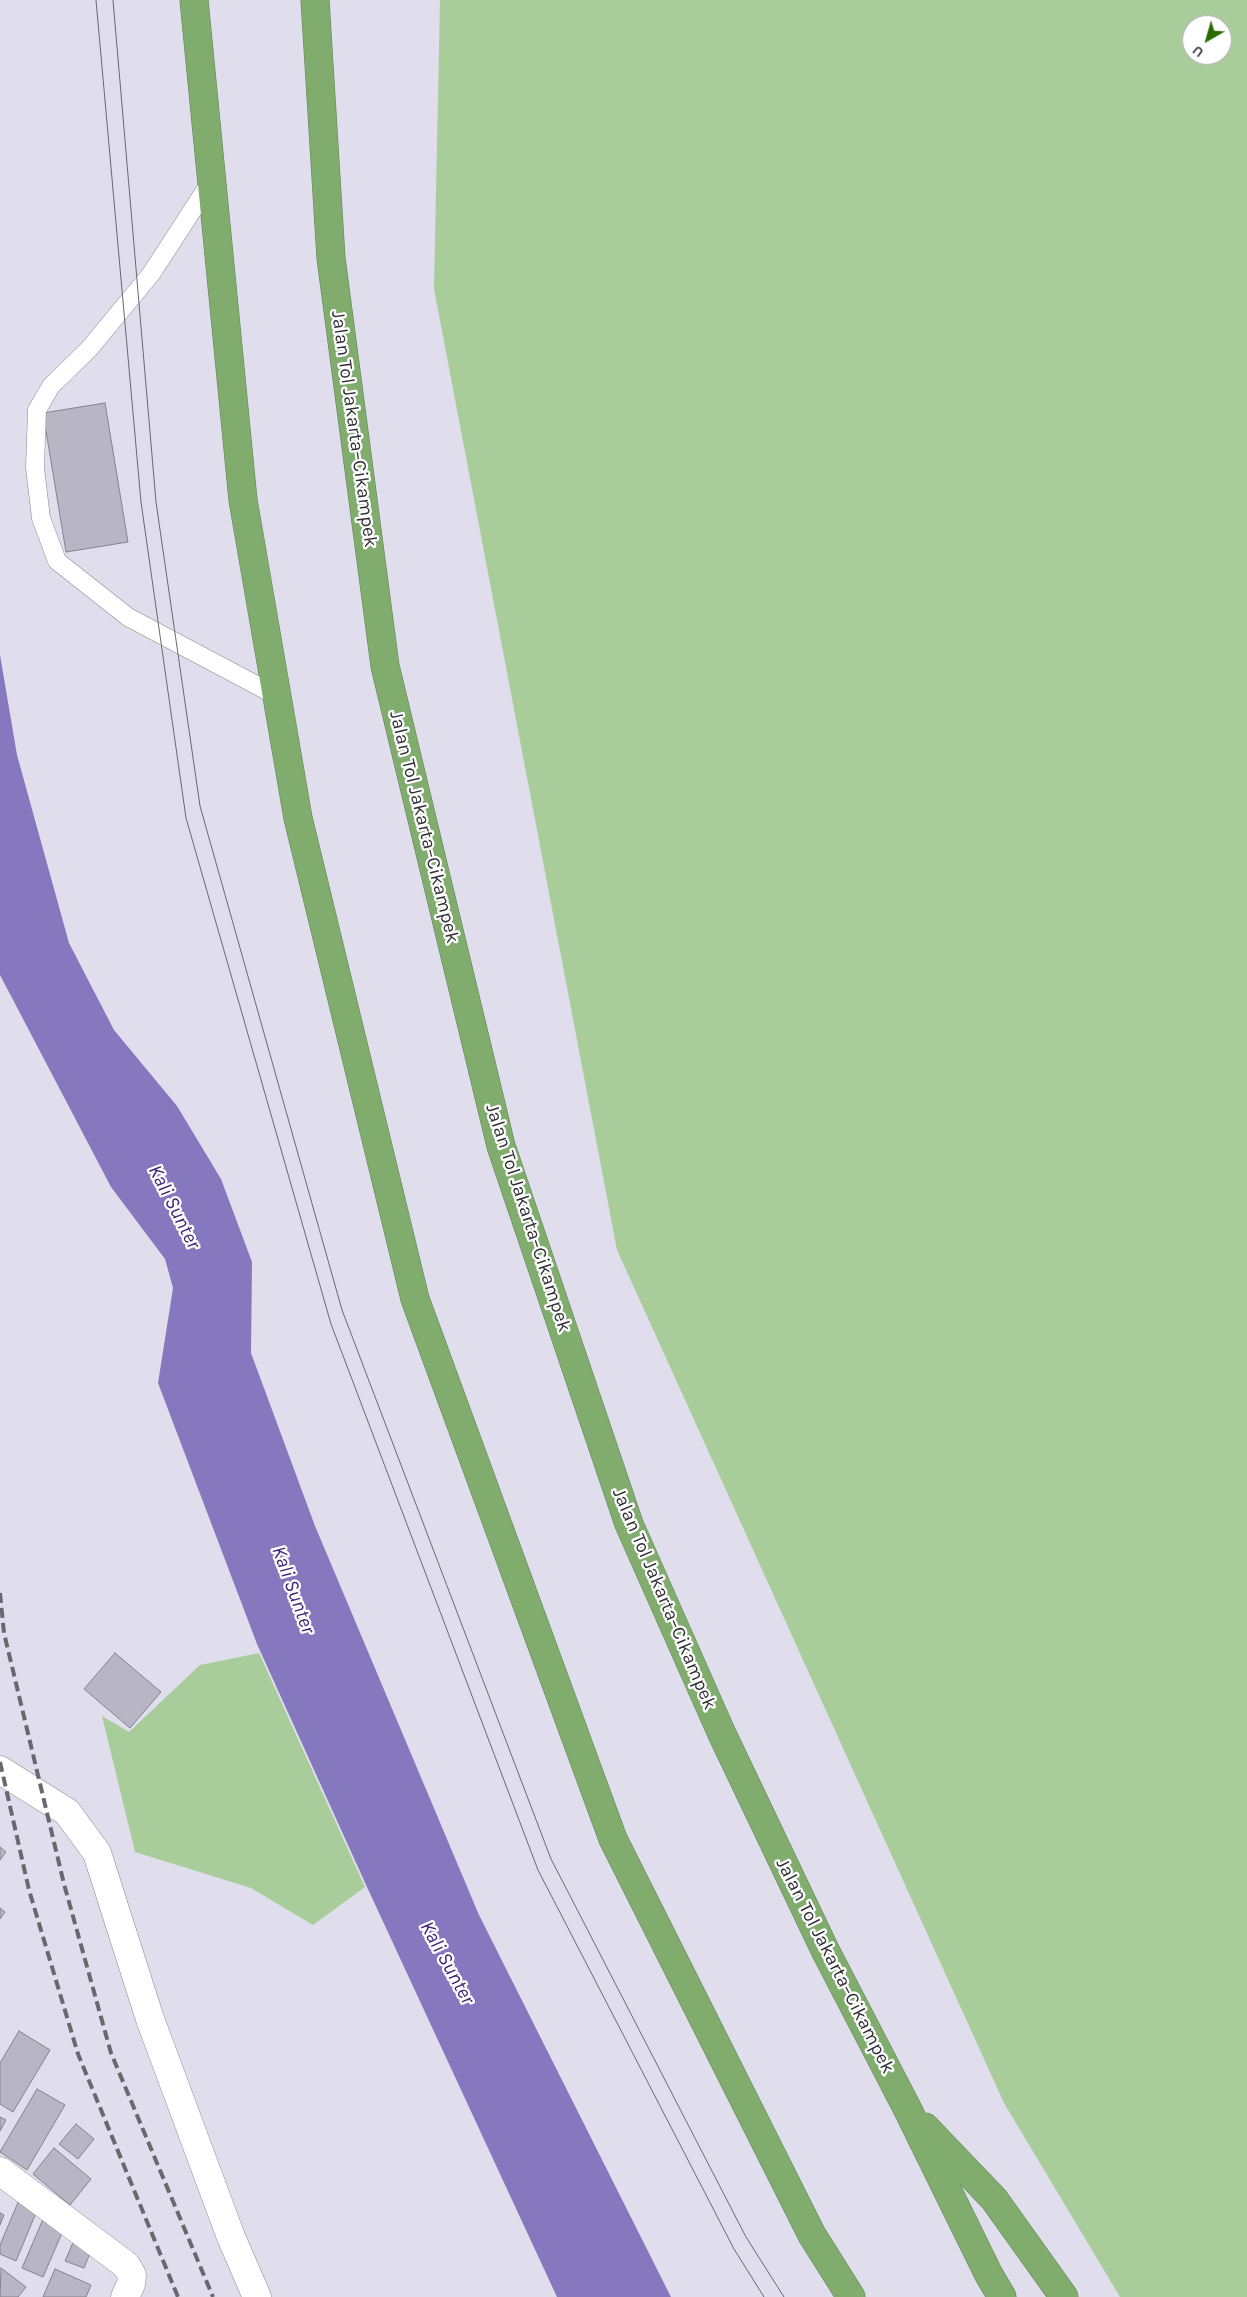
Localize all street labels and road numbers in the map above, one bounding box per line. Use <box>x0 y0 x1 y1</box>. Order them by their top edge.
street label: Jalan Tol Jakarta–Cikampek <box>326 309 382 549</box>
street label: Jalan Tol Jakarta–Cikampek <box>384 708 464 946</box>
street label: Jalan Tol Jakarta–Cikampek <box>480 1101 576 1335</box>
street label: Jalan Tol Jakarta–Cikampek <box>607 1485 721 1713</box>
street label: Jalan Tol Jakarta–Cikampek <box>771 1854 899 2078</box>

